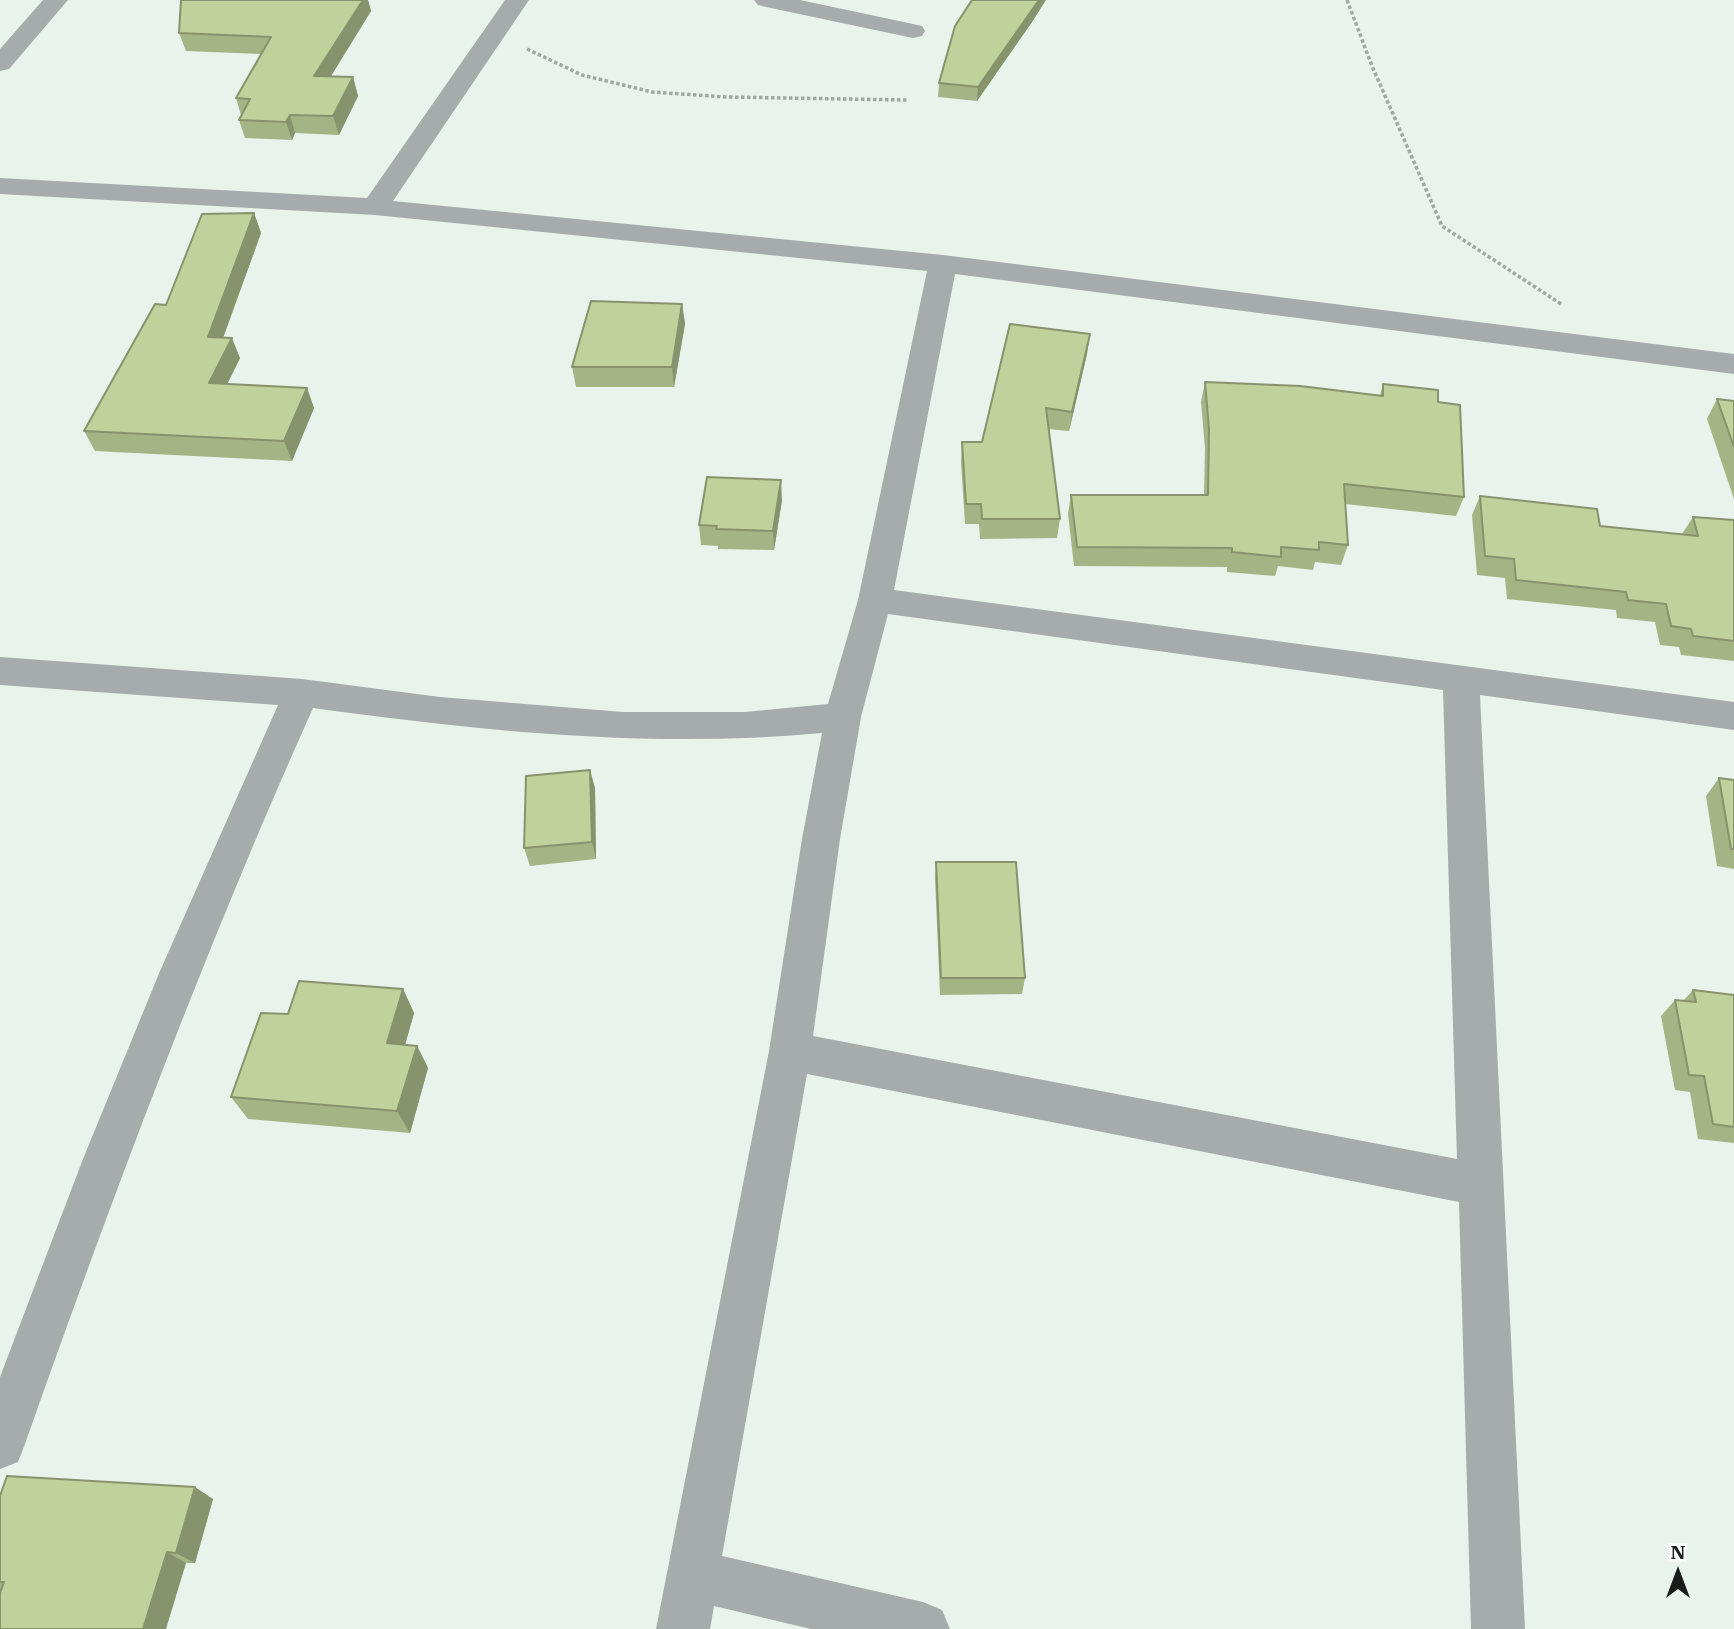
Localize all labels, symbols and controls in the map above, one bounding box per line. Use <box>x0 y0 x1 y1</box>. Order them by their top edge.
north arrow <box>1643 1538 1713 1608</box>
text: N <box>1670 1540 1686 1564</box>

